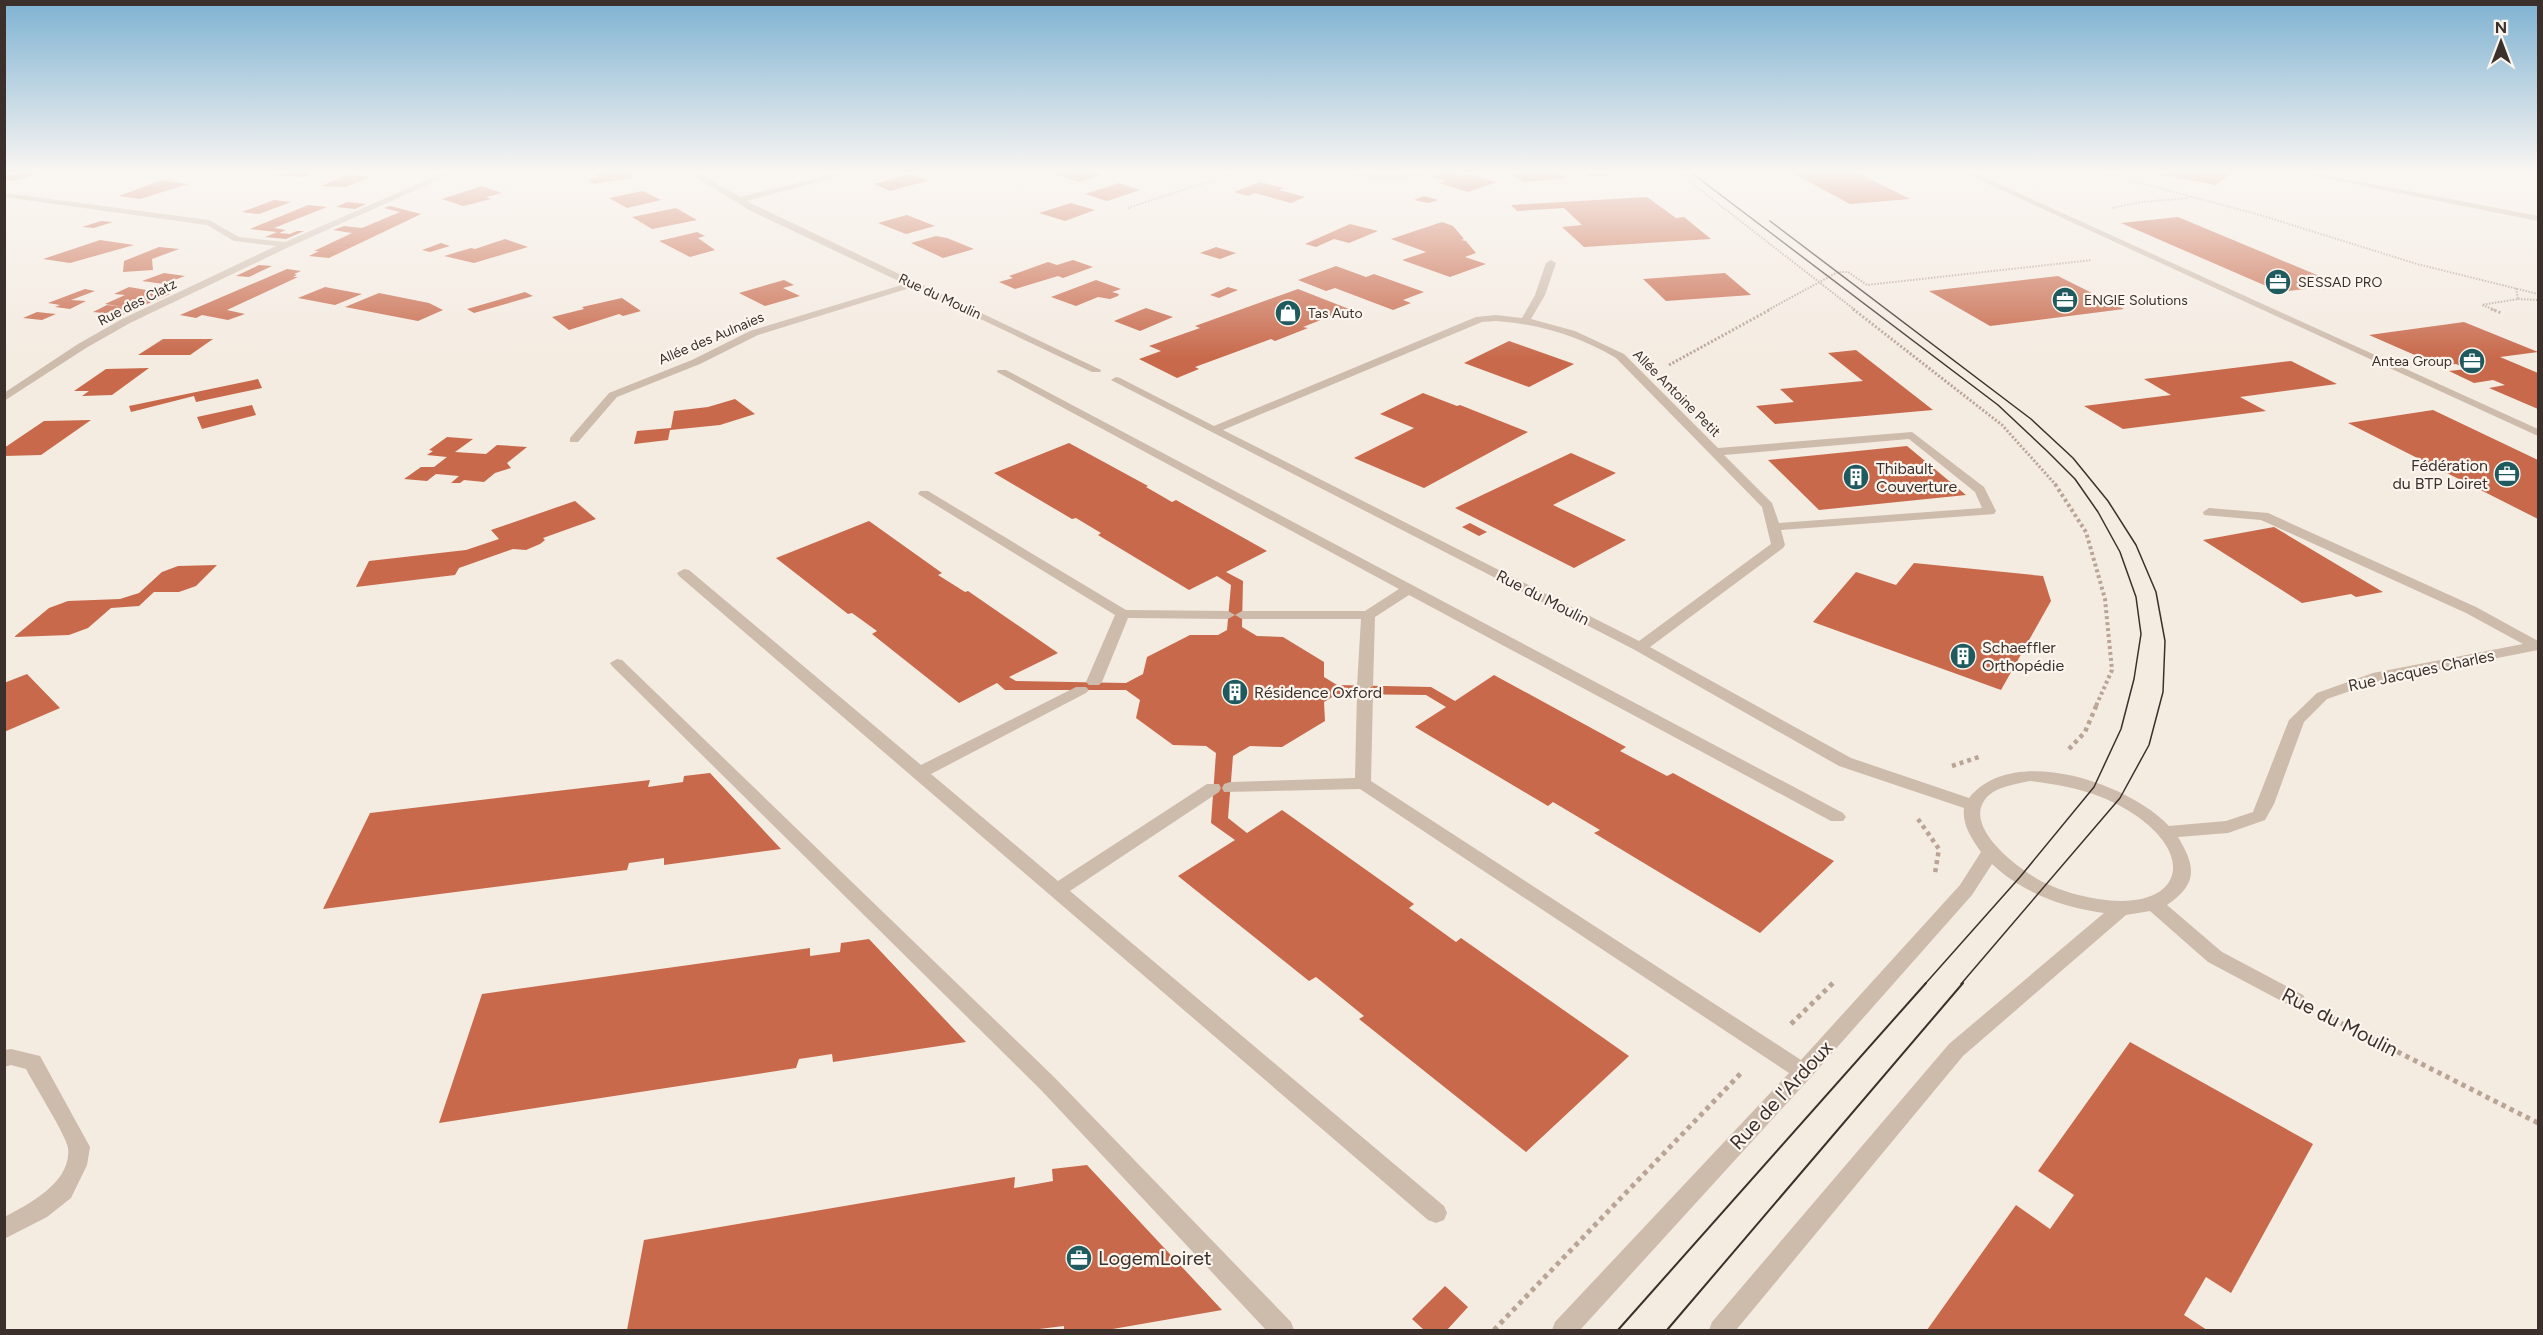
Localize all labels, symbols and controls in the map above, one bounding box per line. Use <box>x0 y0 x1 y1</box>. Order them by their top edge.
north arrow <box>2471 12 2531 72</box>
text: N <box>2495 18 2507 37</box>
office icon: SESSAD PRO <box>2263 267 2293 297</box>
street label: Rue du Moulin <box>896 270 984 323</box>
place label: SESSAD PRO <box>2298 274 2383 291</box>
street label: Rue des Clatz <box>95 275 180 330</box>
office icon: ENGIE Solutions <box>2050 285 2080 315</box>
place label: ENGIE Solutions <box>2084 292 2188 309</box>
shop icon: Tas Auto <box>1273 298 1303 328</box>
place label: Tas Auto <box>1308 305 1363 322</box>
street label: Allée des Aulnaies <box>656 309 767 368</box>
street label: Allée Antoine Petit <box>1629 346 1724 441</box>
office icon: Antea Group <box>2457 346 2487 376</box>
place label: Antea Group <box>2372 353 2452 370</box>
place label: Fédération du BTP Loiret <box>2392 456 2488 493</box>
place label: Thibault Couverture <box>1876 459 1957 496</box>
office icon: Fédération du BTP Loiret <box>2492 459 2522 489</box>
building icon: Thibault Couverture <box>1841 462 1871 492</box>
street label: Rue du Moulin <box>1493 566 1592 629</box>
place label: Schaeffler Orthopédie <box>1982 638 2064 675</box>
building icon: Schaeffler Orthopédie <box>1948 641 1978 671</box>
street label: Rue Jacques Charles <box>2346 646 2496 695</box>
building icon: Résidence Oxford <box>1220 677 1250 707</box>
place label: Résidence Oxford <box>1254 683 1382 702</box>
street label: Rue du Moulin <box>2278 982 2402 1062</box>
street label: Rue de l'Ardoux <box>1725 1035 1838 1154</box>
office icon: LogemLoiret <box>1064 1243 1094 1273</box>
place label: LogemLoiret <box>1098 1246 1212 1270</box>

